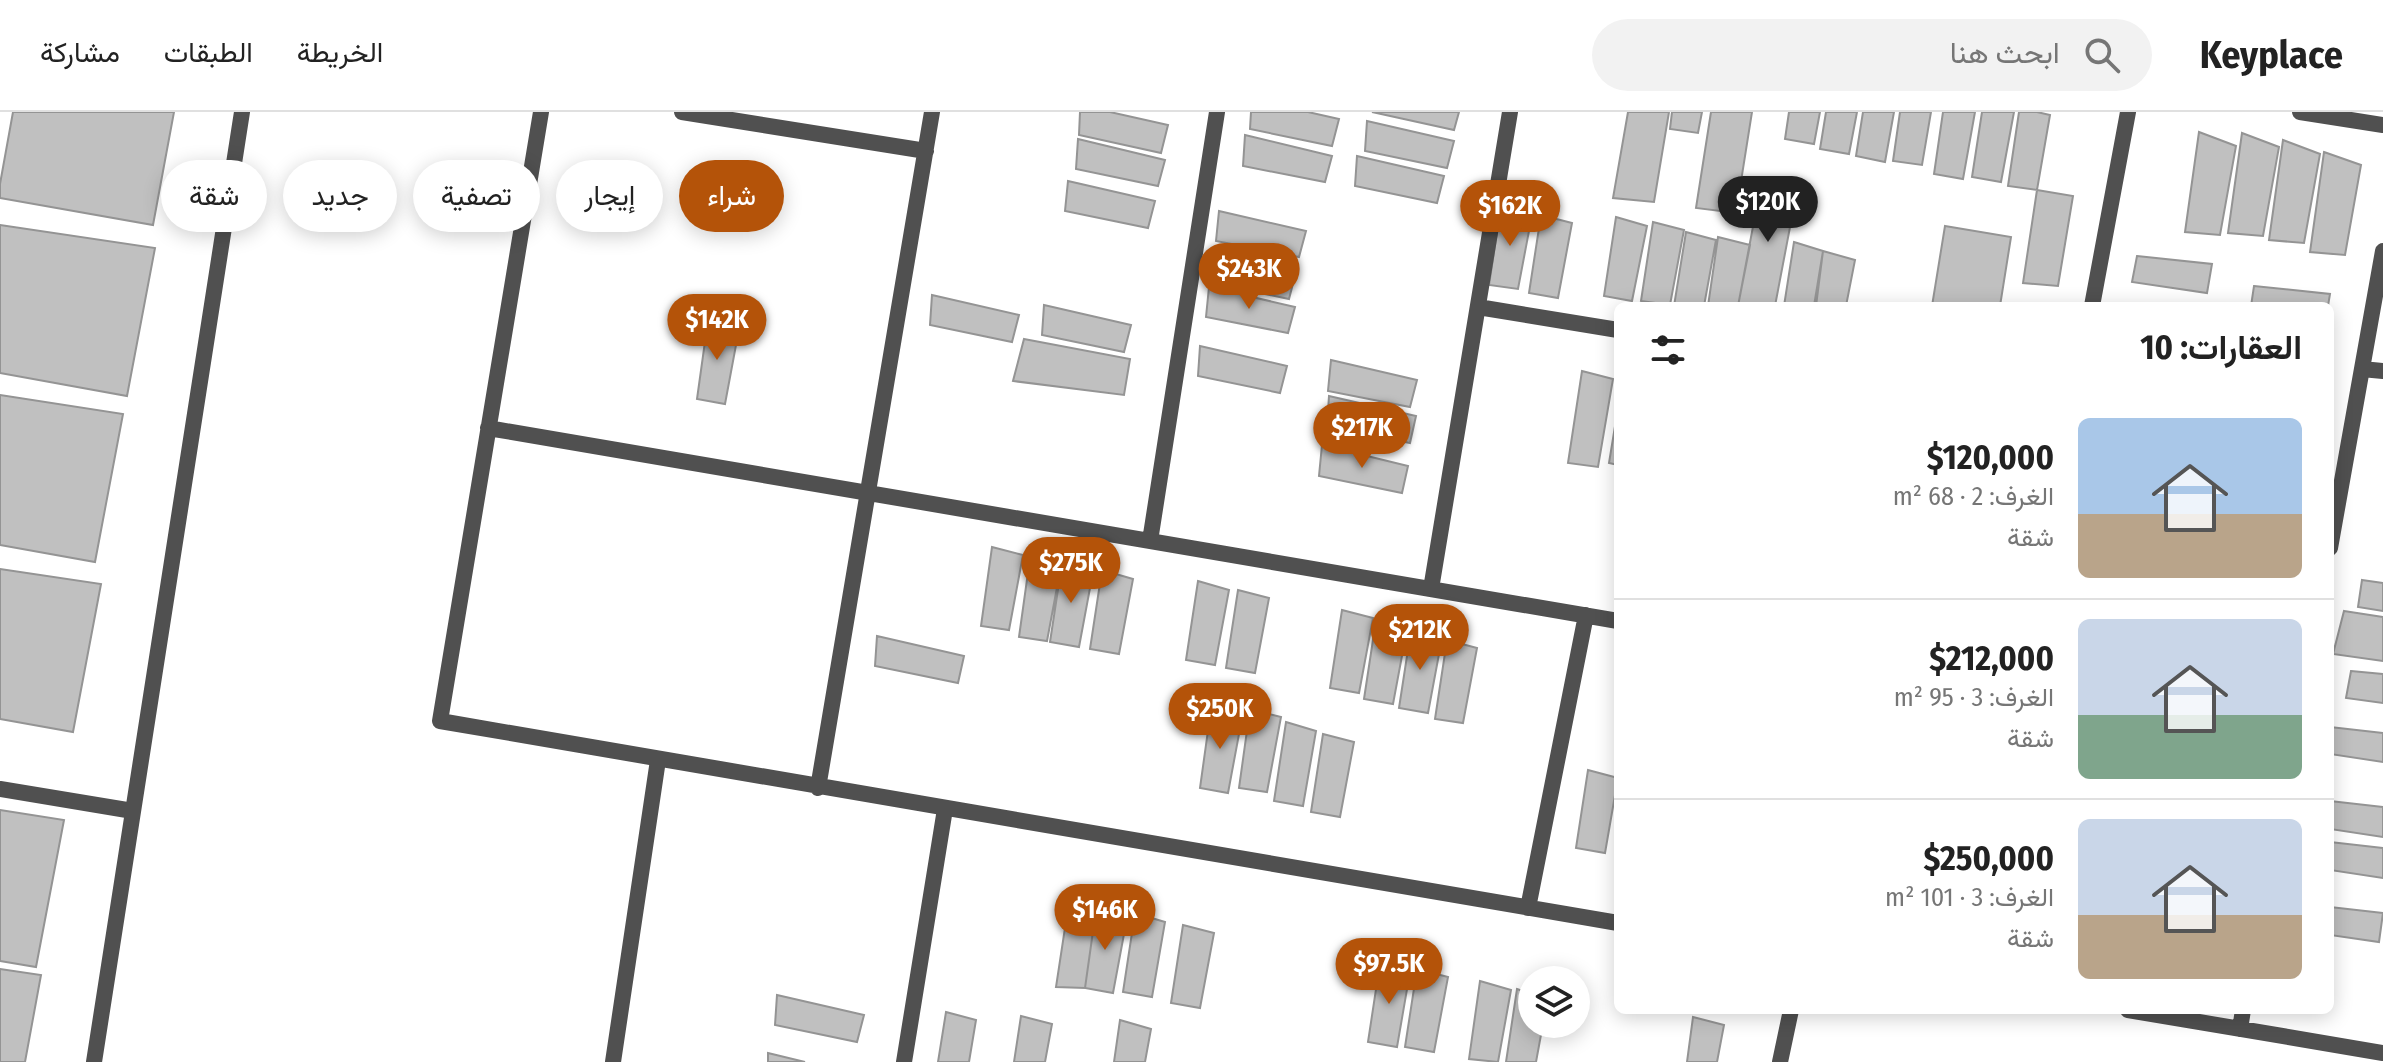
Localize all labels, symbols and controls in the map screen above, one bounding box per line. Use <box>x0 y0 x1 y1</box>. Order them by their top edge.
search box <box>1592 19 2152 91</box>
text: Keyplace <box>2200 32 2343 78</box>
icon: search <box>2080 33 2124 77</box>
text: ابحث هنا <box>1950 35 2060 71</box>
text: مشاركة <box>40 36 120 69</box>
text: الطبقات <box>164 36 253 69</box>
text: الخريطة <box>297 36 383 69</box>
chip: شقة <box>161 160 267 232</box>
chip: جديد <box>283 160 397 232</box>
chip: تصفية <box>413 160 540 232</box>
chip: إيجار <box>556 160 663 232</box>
chip: شراء <box>679 160 784 232</box>
pin: $120K <box>1712 176 1824 244</box>
pin: $162K <box>1454 180 1566 248</box>
text: $120K <box>1736 186 1800 217</box>
text: $162K <box>1478 190 1542 221</box>
pin: $243K <box>1193 243 1305 311</box>
text: $243K <box>1217 253 1281 284</box>
pin: $142K <box>661 294 773 362</box>
text: $142K <box>685 304 749 335</box>
text: العقارات: 10 <box>2140 327 2302 368</box>
icon: filters <box>1646 328 1690 372</box>
pin: $217K <box>1306 402 1418 470</box>
text: $217K <box>1331 412 1393 443</box>
text: $120,000 <box>1927 437 2054 478</box>
icon: home <box>2142 450 2238 546</box>
text: الغرف: 2 · 68 m² <box>1893 481 2054 512</box>
text: شقة <box>2007 522 2054 553</box>
pin: $275K <box>1015 537 1127 605</box>
text: $275K <box>1039 547 1103 578</box>
pin: $212K <box>1364 604 1476 672</box>
text: $212K <box>1389 614 1451 645</box>
text: $212,000 <box>1929 638 2054 679</box>
icon: home <box>2142 651 2238 747</box>
text: الغرف: 3 · 95 m² <box>1894 682 2054 713</box>
pin: $250K <box>1164 683 1276 751</box>
text: $250K <box>1187 693 1253 724</box>
text: شقة <box>2007 723 2054 754</box>
text: $250,000 <box>1924 838 2054 879</box>
icon: home <box>2142 851 2238 947</box>
text: الغرف: 3 · 101 m² <box>1885 882 2054 913</box>
pin: $146K <box>1049 884 1161 952</box>
text: $146K <box>1072 894 1138 925</box>
text: شقة <box>2007 923 2054 954</box>
pin: $97.5K <box>1324 938 1454 1006</box>
text: $97.5K <box>1354 948 1424 979</box>
map controls <box>1518 966 1590 1038</box>
button: layers <box>1518 966 1590 1038</box>

